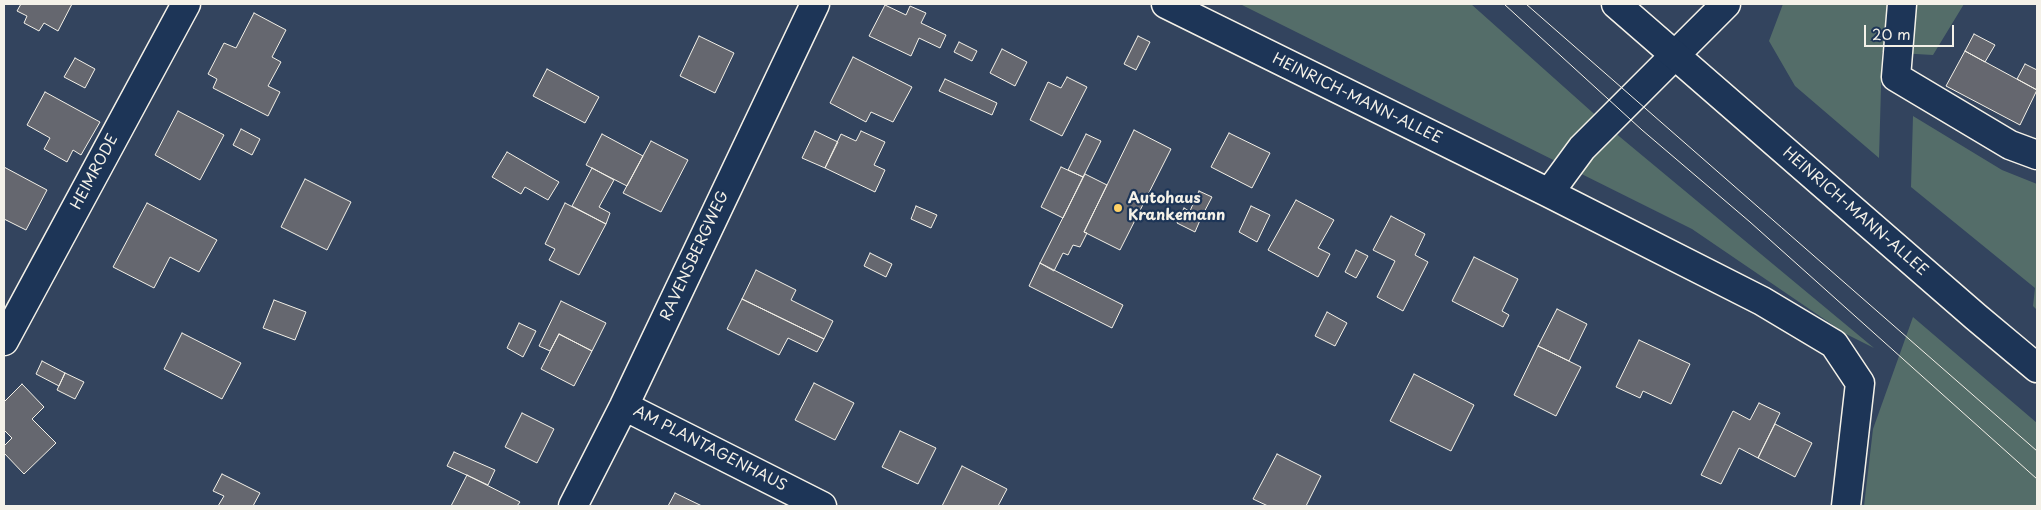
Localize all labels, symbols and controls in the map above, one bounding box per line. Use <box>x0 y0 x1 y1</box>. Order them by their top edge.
scale bar <box>1866 15 1956 47</box>
text: 20 m <box>1872 22 1911 45</box>
street label: HEINRICH-MANN-ALLEE <box>1269 50 1445 148</box>
street label: HEIMRODE <box>68 131 122 213</box>
street label: HEINRICH-MANN-ALLEE <box>1779 144 1931 280</box>
street label: RAVENSBERGWEG <box>657 188 733 324</box>
place label: Autohaus Krankemann <box>1128 190 1225 225</box>
marker: Autohaus Krankemann <box>1112 202 1124 214</box>
street label: AM PLANTAGENHAUS <box>630 402 790 496</box>

